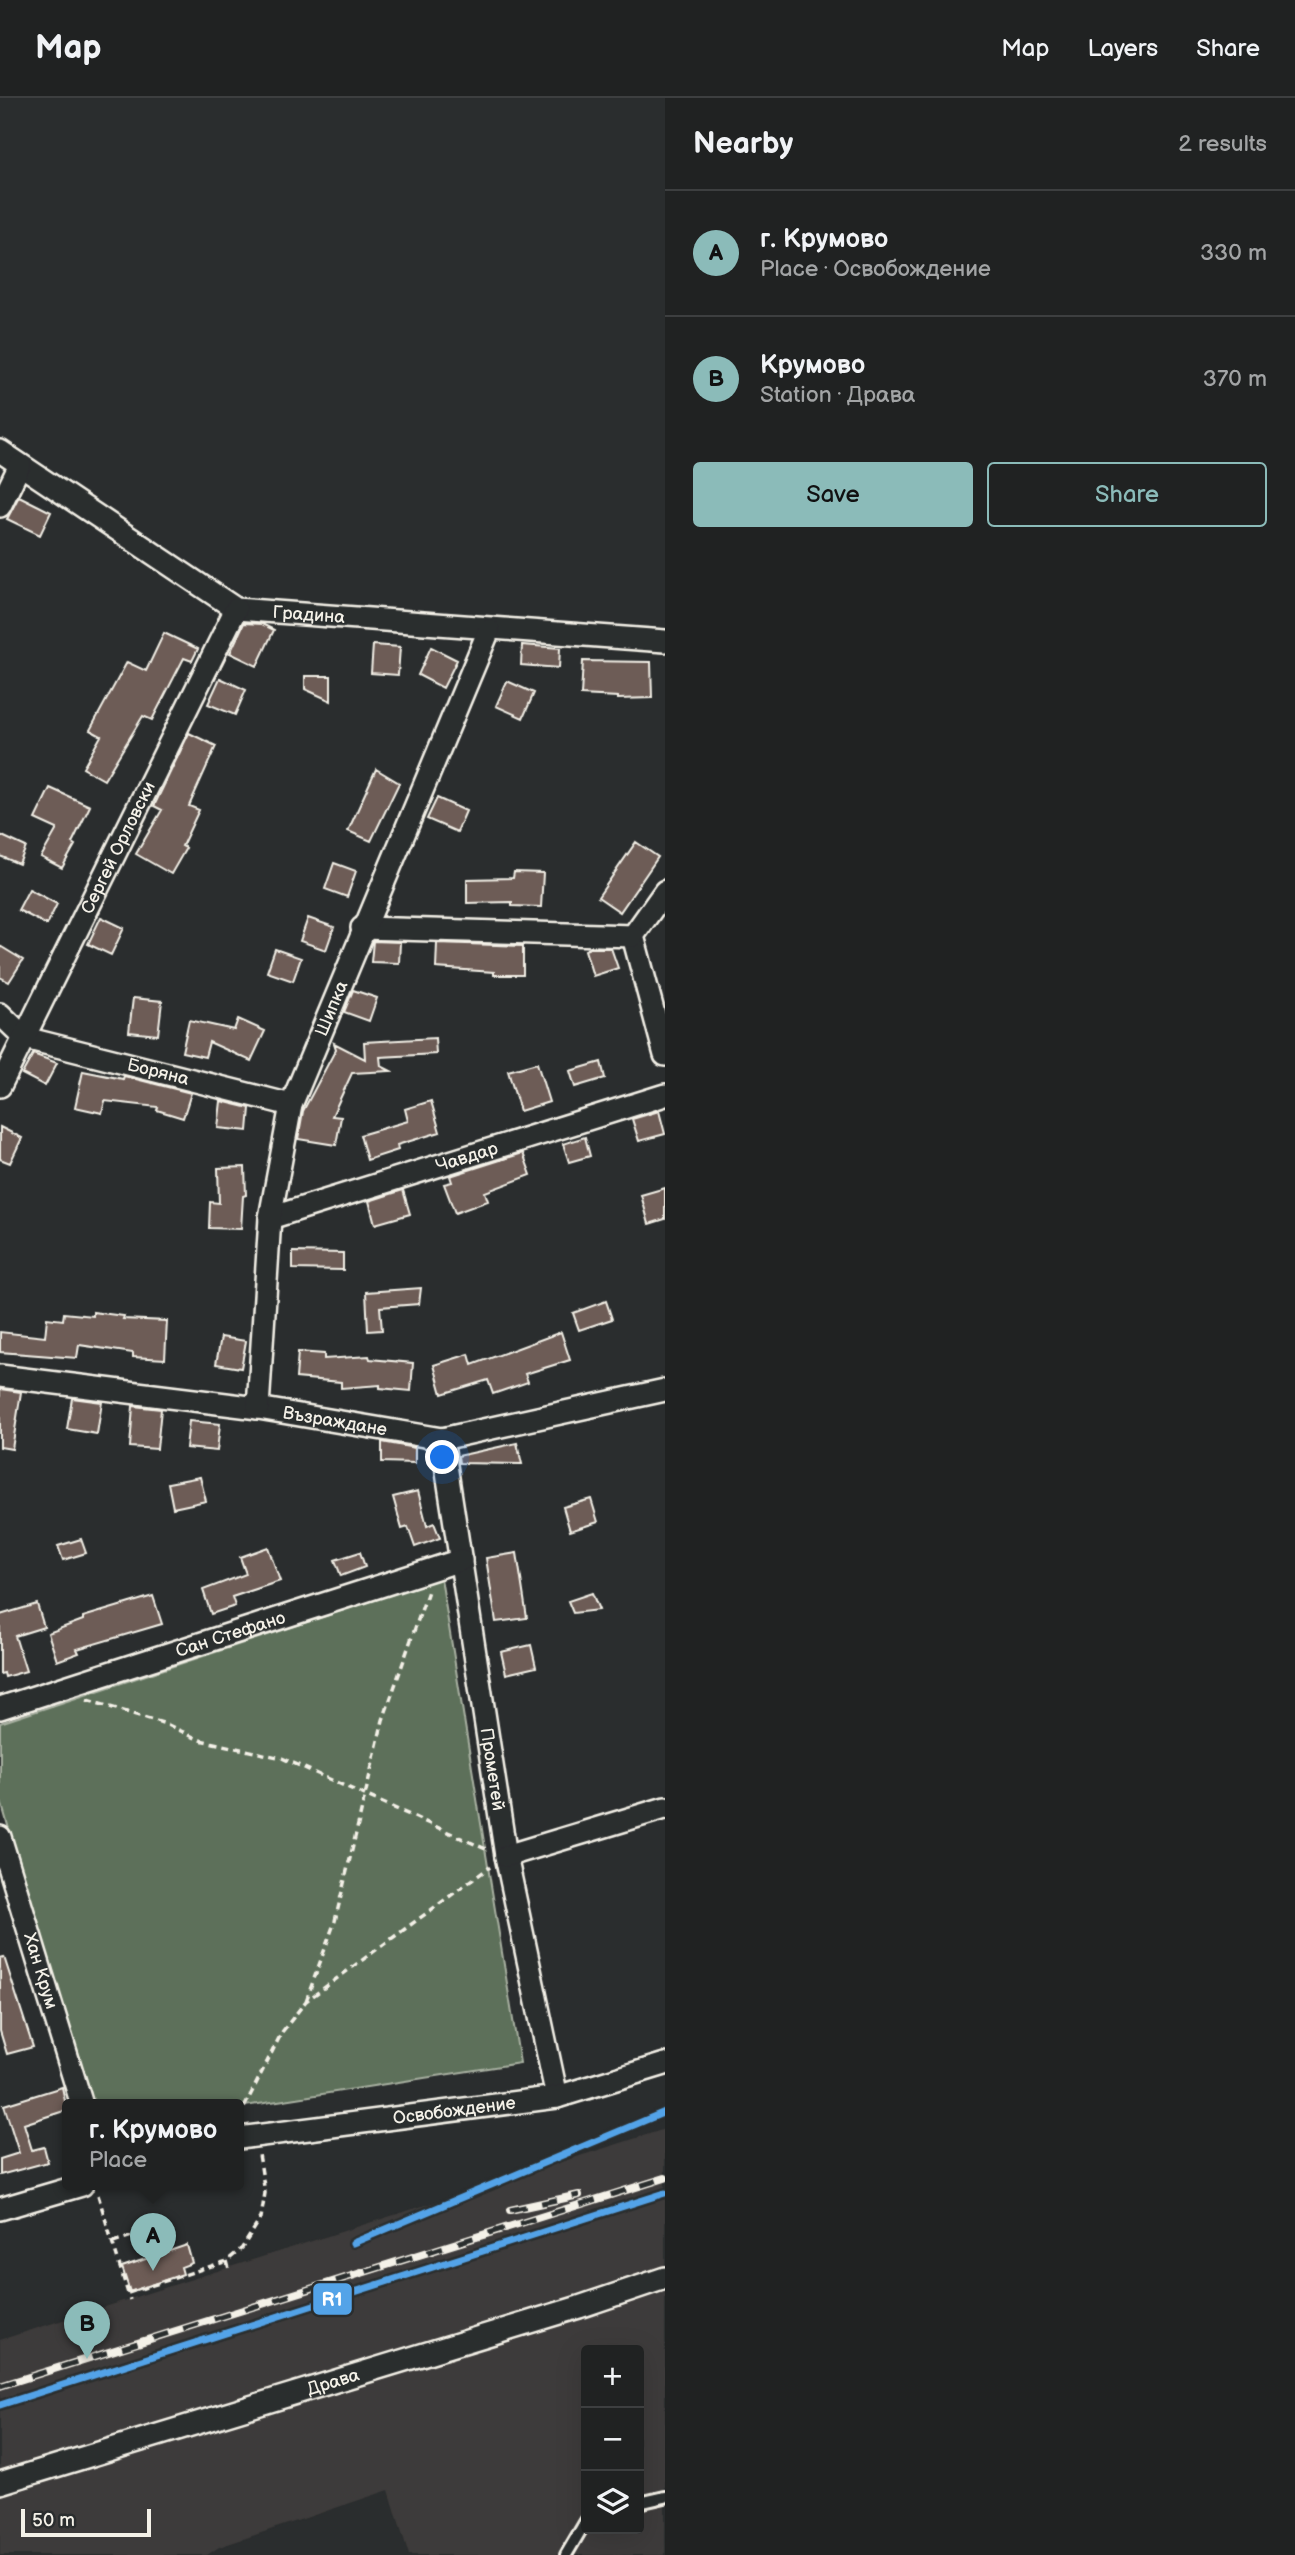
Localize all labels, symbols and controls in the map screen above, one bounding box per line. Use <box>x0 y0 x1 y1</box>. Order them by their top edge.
text: Map <box>35 28 101 68</box>
text: Map <box>1001 34 1049 63</box>
text: Layers <box>1087 34 1158 63</box>
text: Share <box>1196 34 1260 63</box>
text: Nearby <box>693 126 793 162</box>
text: 2 results <box>1178 130 1267 158</box>
text: г. Крумово <box>760 224 888 255</box>
text: A <box>709 239 723 267</box>
text: 330 m <box>1200 239 1267 267</box>
text: Place · Освобождение <box>760 255 991 283</box>
text: Крумово <box>760 350 865 381</box>
text: B <box>708 365 724 393</box>
text: 370 m <box>1203 365 1267 393</box>
text: Station · Драва <box>760 381 915 409</box>
button: Save <box>693 462 973 527</box>
button: Share <box>987 462 1267 527</box>
street label: Градина <box>272 601 346 628</box>
street label: Сергей Орловски <box>76 778 160 917</box>
street label: Шипка <box>310 977 352 1039</box>
street label: Боряна <box>125 1054 192 1089</box>
street label: Чавдар <box>433 1137 500 1176</box>
street label: Възраждане <box>281 1402 389 1440</box>
your location <box>425 1440 459 1474</box>
street label: Сан Стефано <box>173 1607 288 1661</box>
street label: Прометей <box>476 1726 509 1812</box>
street label: Хан Крум <box>19 1930 62 2012</box>
street label: Освобождение <box>392 2092 517 2129</box>
popup <box>62 2099 244 2190</box>
text: г. Крумово <box>89 2115 217 2146</box>
text: Place <box>89 2146 147 2174</box>
pin: A <box>130 2213 176 2271</box>
line badge: R1 <box>312 2282 353 2316</box>
text: R1 <box>321 2289 343 2312</box>
pin: B <box>64 2301 110 2359</box>
map controls <box>581 2345 644 2534</box>
button: + <box>581 2345 644 2408</box>
street label: Драва <box>304 2364 362 2400</box>
button: − <box>581 2408 644 2471</box>
button: layers <box>581 2471 644 2534</box>
scale bar <box>21 2506 150 2538</box>
text: 50 m <box>32 2509 75 2532</box>

